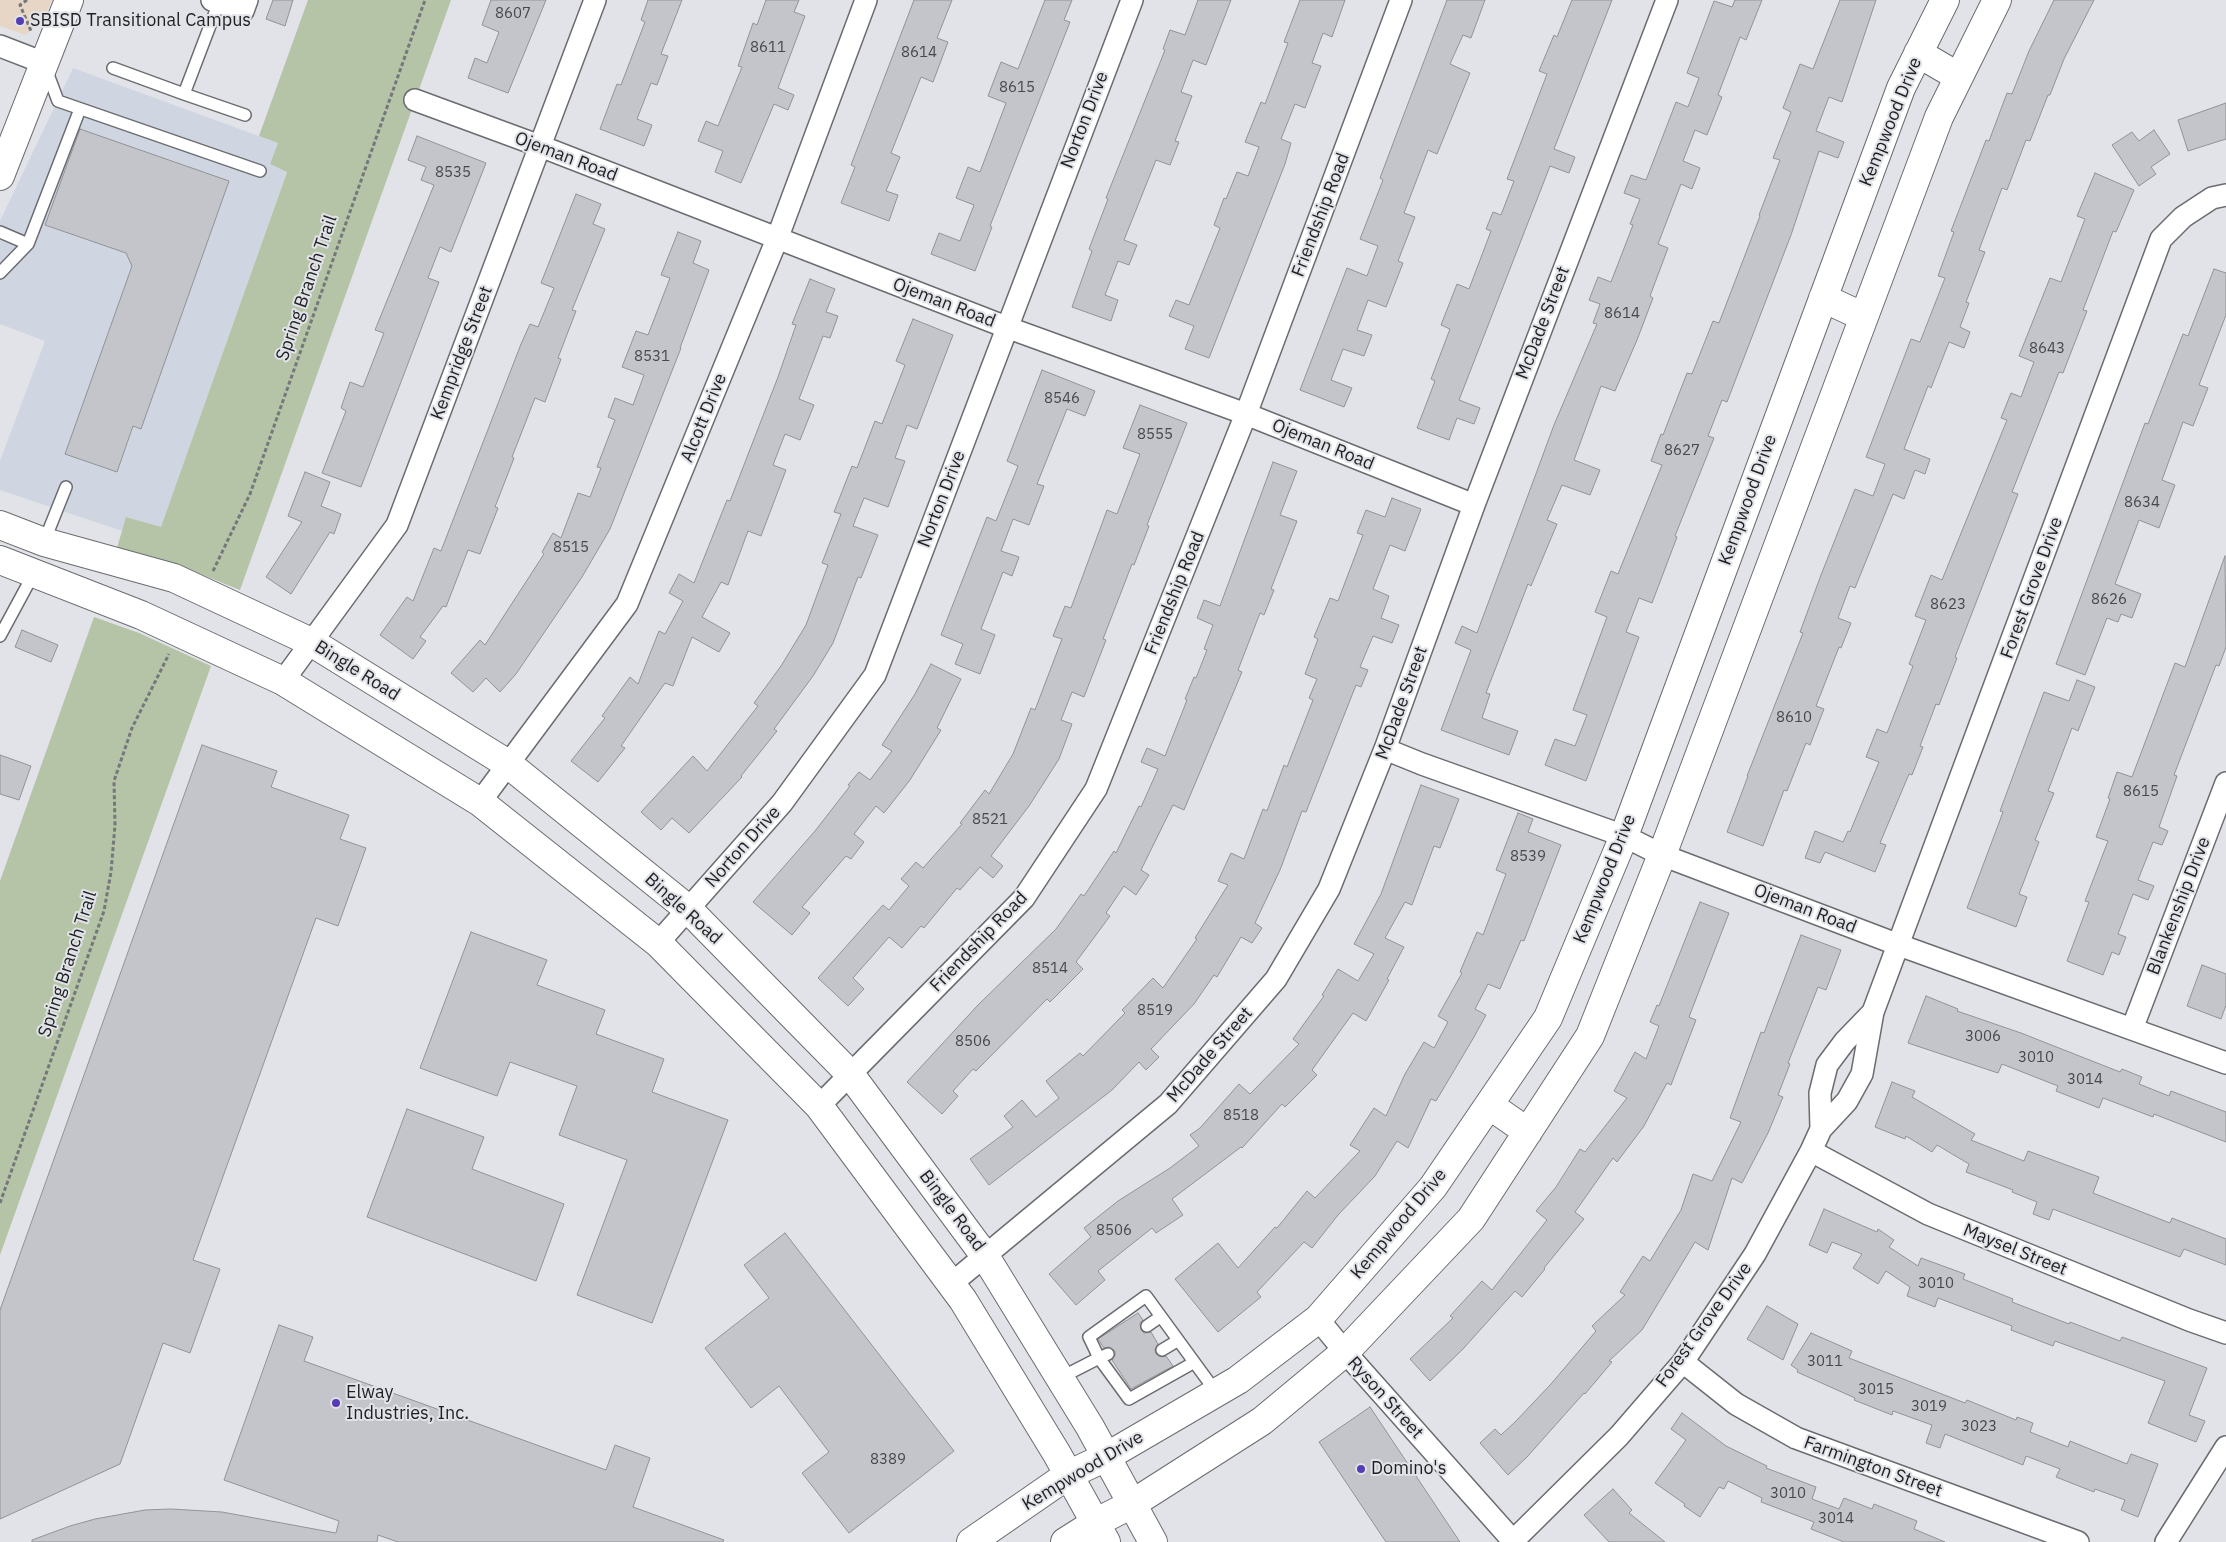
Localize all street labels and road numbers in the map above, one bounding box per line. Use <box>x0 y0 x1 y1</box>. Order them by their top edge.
street label: Kempwood Drive <box>1855 54 1927 190</box>
street label: Norton Drive <box>1057 68 1113 172</box>
street label: Ojeman Road <box>512 128 620 186</box>
street label: Friendship Road <box>1287 150 1355 280</box>
street label: Spring Branch Trail <box>272 212 342 364</box>
street label: McDade Street <box>1512 263 1574 383</box>
street label: Ojeman Road <box>890 274 998 332</box>
street label: Kempridge Street <box>427 283 497 423</box>
street label: Alcott Drive <box>676 370 732 466</box>
street label: Ojeman Road <box>1269 415 1377 475</box>
street label: Kempwood Drive <box>1714 432 1782 568</box>
street label: Norton Drive <box>914 447 970 551</box>
street label: Forest Grove Drive <box>1996 514 2068 662</box>
street label: Friendship Road <box>1140 528 1210 658</box>
street label: Bingle Road <box>310 636 404 706</box>
street label: McDade Street <box>1371 643 1433 763</box>
street label: Norton Drive <box>701 802 785 892</box>
street label: Kempwood Drive <box>1569 811 1641 947</box>
street label: Blankenship Drive <box>2143 834 2215 978</box>
street label: Bingle Road <box>640 869 726 949</box>
street label: Ojeman Road <box>1751 880 1859 938</box>
street label: Friendship Road <box>926 887 1032 997</box>
street label: Spring Branch Trail <box>34 888 102 1040</box>
street label: McDade Street <box>1163 1003 1257 1107</box>
street label: Kempwood Drive <box>1347 1164 1451 1284</box>
street label: Bingle Road <box>914 1166 990 1256</box>
street label: Maysel Street <box>1960 1219 2070 1281</box>
street label: Forest Grove Drive <box>1652 1258 1756 1392</box>
street label: Ryson Street <box>1342 1352 1428 1444</box>
street label: Kempwood Drive <box>1019 1426 1147 1516</box>
street label: Farmington Street <box>1801 1432 1945 1502</box>

